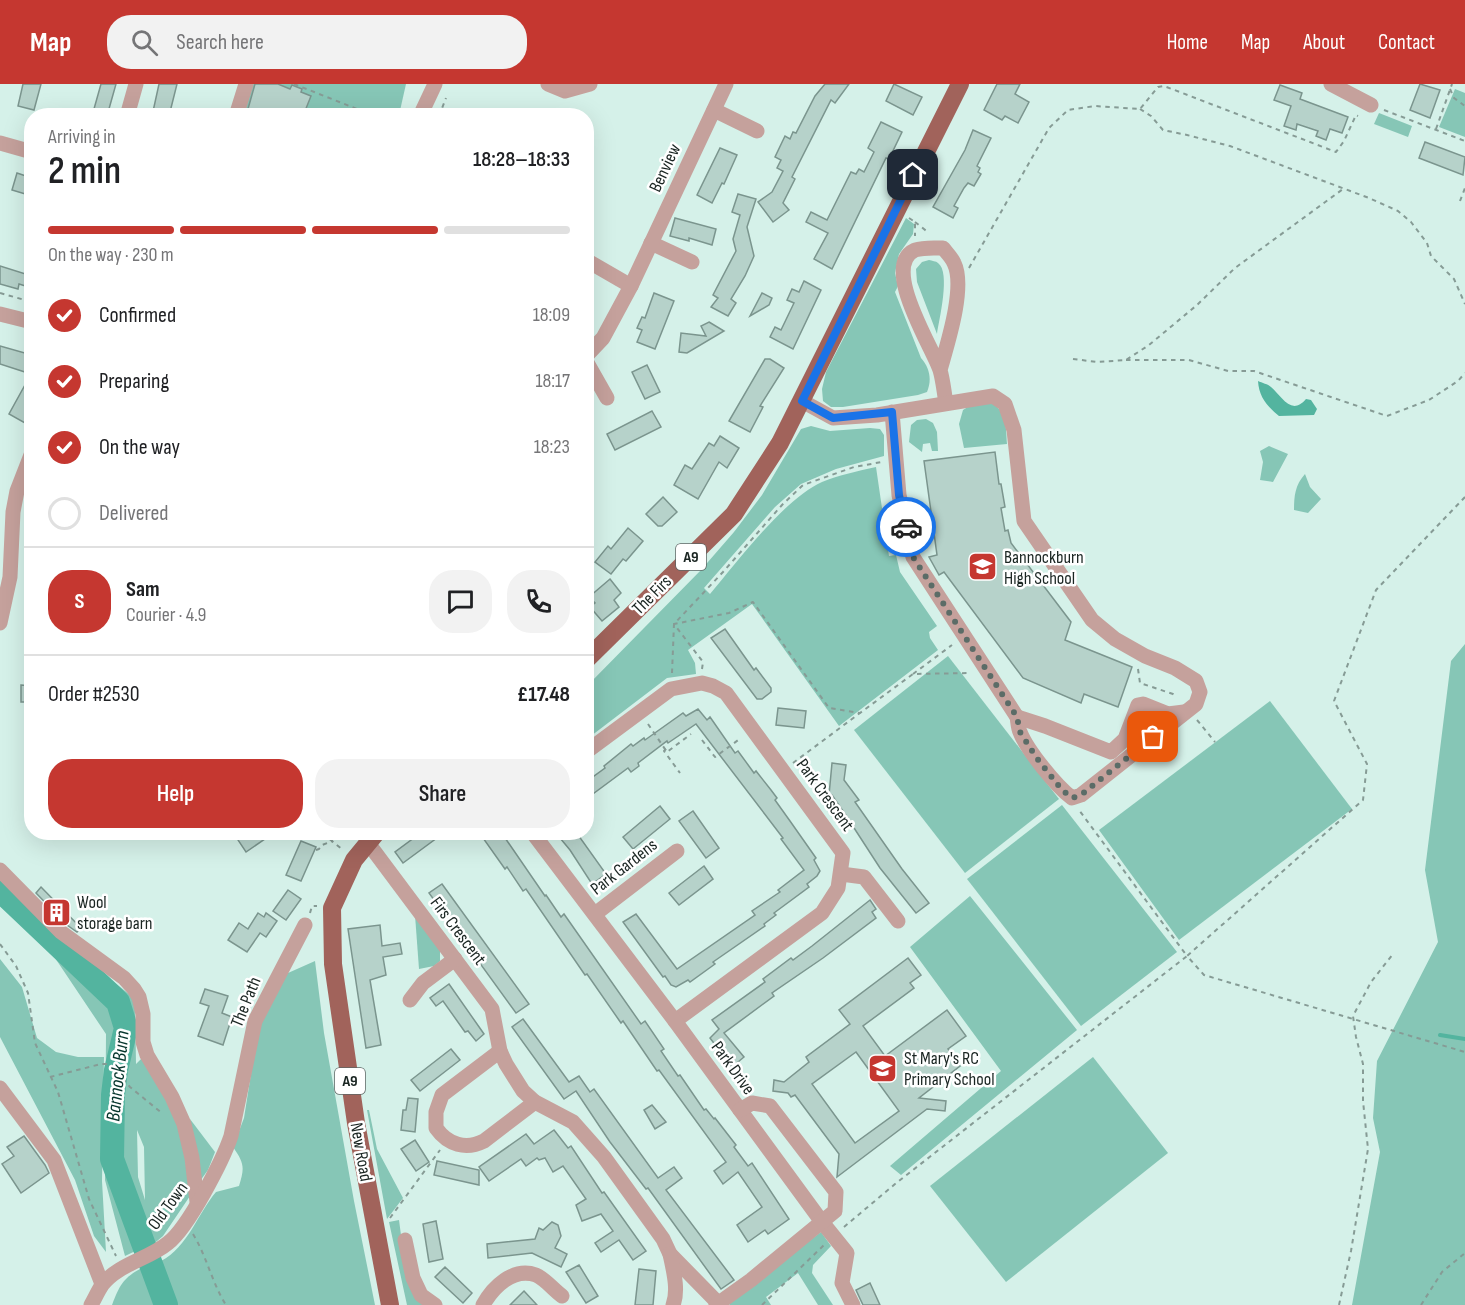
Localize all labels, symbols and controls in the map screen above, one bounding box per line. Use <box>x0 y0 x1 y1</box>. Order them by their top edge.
search box <box>107 15 527 69</box>
text: Map <box>30 26 71 59</box>
icon: search <box>128 26 161 59</box>
text: Search here <box>176 29 264 56</box>
text: Home <box>1167 30 1208 55</box>
text: Map <box>1241 30 1270 55</box>
text: About <box>1303 30 1345 55</box>
text: Contact <box>1378 30 1435 55</box>
text: Arriving in <box>48 125 116 149</box>
street label: Benview <box>645 141 685 195</box>
text: 18:28–18:33 <box>473 146 570 173</box>
text: 2 min <box>48 148 121 195</box>
pin <box>887 149 938 200</box>
icon: home <box>896 158 929 191</box>
text: On the way · 230 m <box>48 243 174 267</box>
icon: check <box>48 299 81 332</box>
text: Confirmed <box>99 302 176 329</box>
text: 18:09 <box>533 303 570 327</box>
icon: check <box>48 365 81 398</box>
text: Preparing <box>99 368 169 395</box>
text: 18:17 <box>536 369 570 393</box>
icon: check <box>48 431 81 464</box>
text: On the way <box>99 434 180 461</box>
text: 18:23 <box>534 435 570 459</box>
courier <box>876 497 936 557</box>
text: Delivered <box>99 500 168 527</box>
icon: car <box>890 511 923 544</box>
road number: A9 <box>676 544 706 570</box>
place label: Bannockburn High School <box>1004 547 1084 589</box>
school or university icon: Bannockburn High School <box>967 551 999 583</box>
button: chat <box>429 570 492 633</box>
button: phone <box>507 570 570 633</box>
street label: The Firs <box>628 571 676 619</box>
text: Sam <box>126 576 160 603</box>
text: S <box>75 588 84 615</box>
text: Courier · 4.9 <box>126 603 206 627</box>
text: Order #2530 <box>48 681 140 708</box>
text: £17.48 <box>517 681 570 708</box>
pin <box>1127 711 1178 762</box>
icon: bag <box>1136 720 1169 753</box>
street label: Park Crescent <box>792 755 859 836</box>
button: Help <box>48 759 303 828</box>
button: Share <box>315 759 570 828</box>
street label: Park Gardens <box>586 834 662 900</box>
place label: Wool storage barn <box>77 892 153 934</box>
street label: Firs Crescent <box>426 893 491 970</box>
building icon: Wool storage barn <box>40 896 72 928</box>
street label: The Path <box>226 974 266 1030</box>
water label: Bannock Burn <box>101 1029 135 1123</box>
street label: Park Drive <box>707 1037 759 1099</box>
place label: St Mary's RC Primary School <box>904 1048 995 1090</box>
school or university icon: St Mary's RC Primary School <box>867 1052 899 1084</box>
road number: A9 <box>335 1068 365 1094</box>
street label: New Road <box>346 1121 376 1183</box>
street label: Old Town <box>144 1178 192 1234</box>

